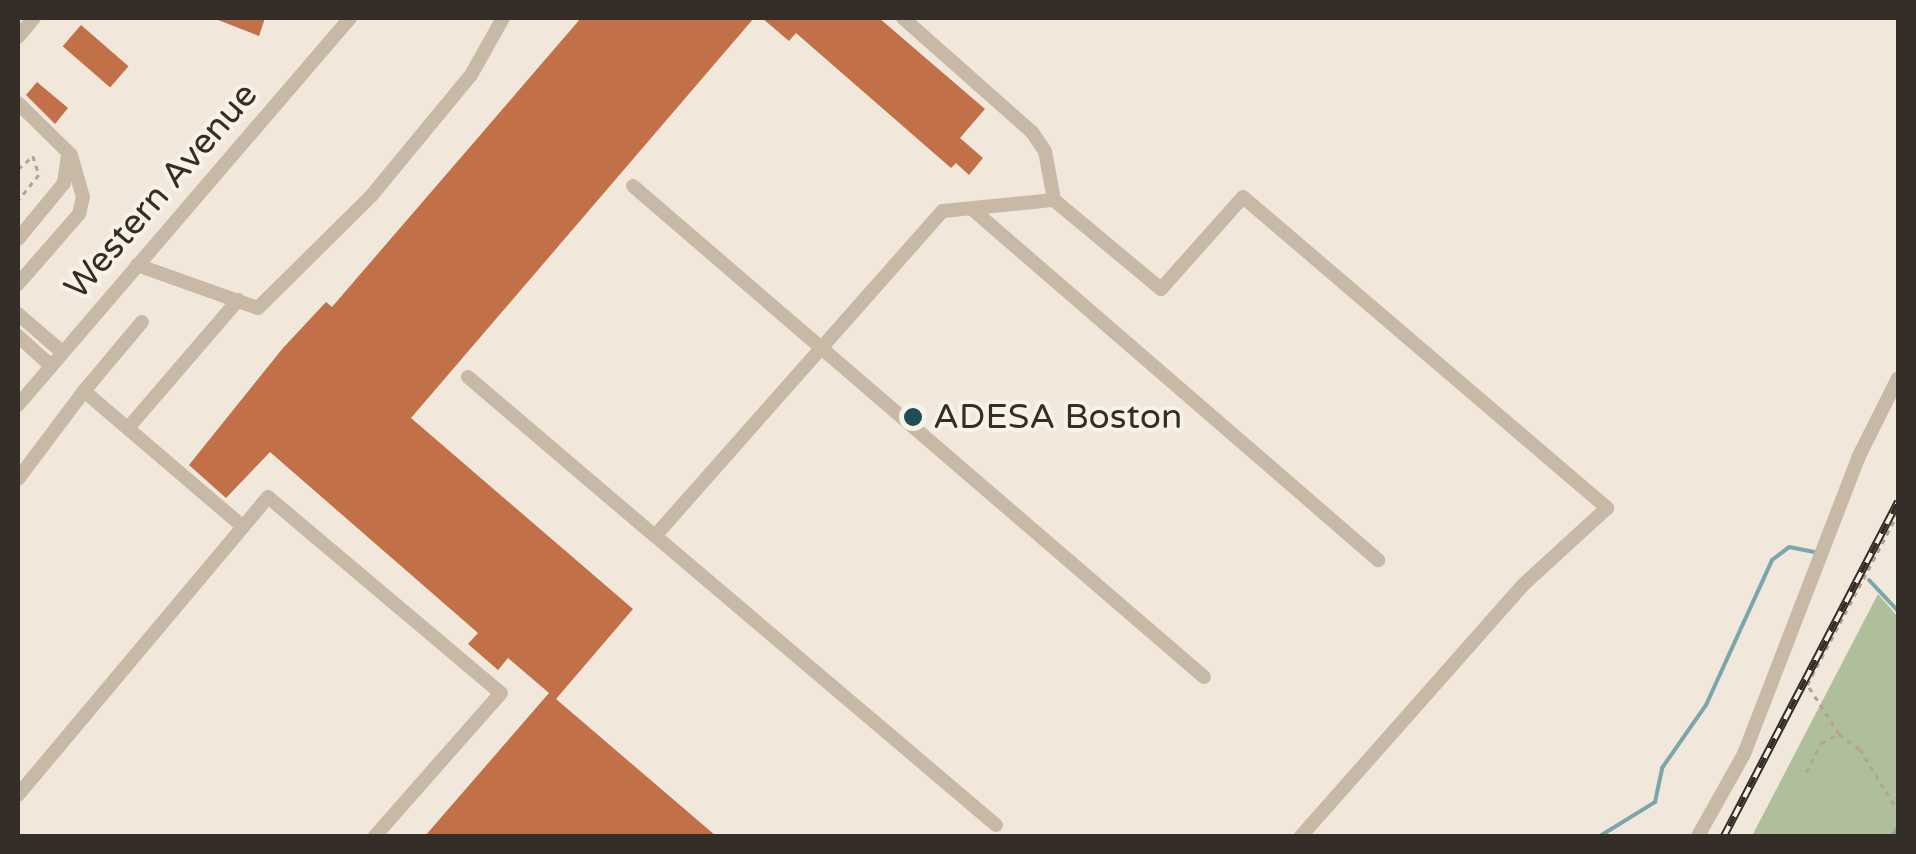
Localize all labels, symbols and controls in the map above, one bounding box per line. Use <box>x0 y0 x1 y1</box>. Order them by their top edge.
street label: Western Avenue <box>56 74 266 308</box>
place label: ADESA Boston <box>933 396 1182 438</box>
marker: ADESA Boston <box>902 406 924 428</box>

